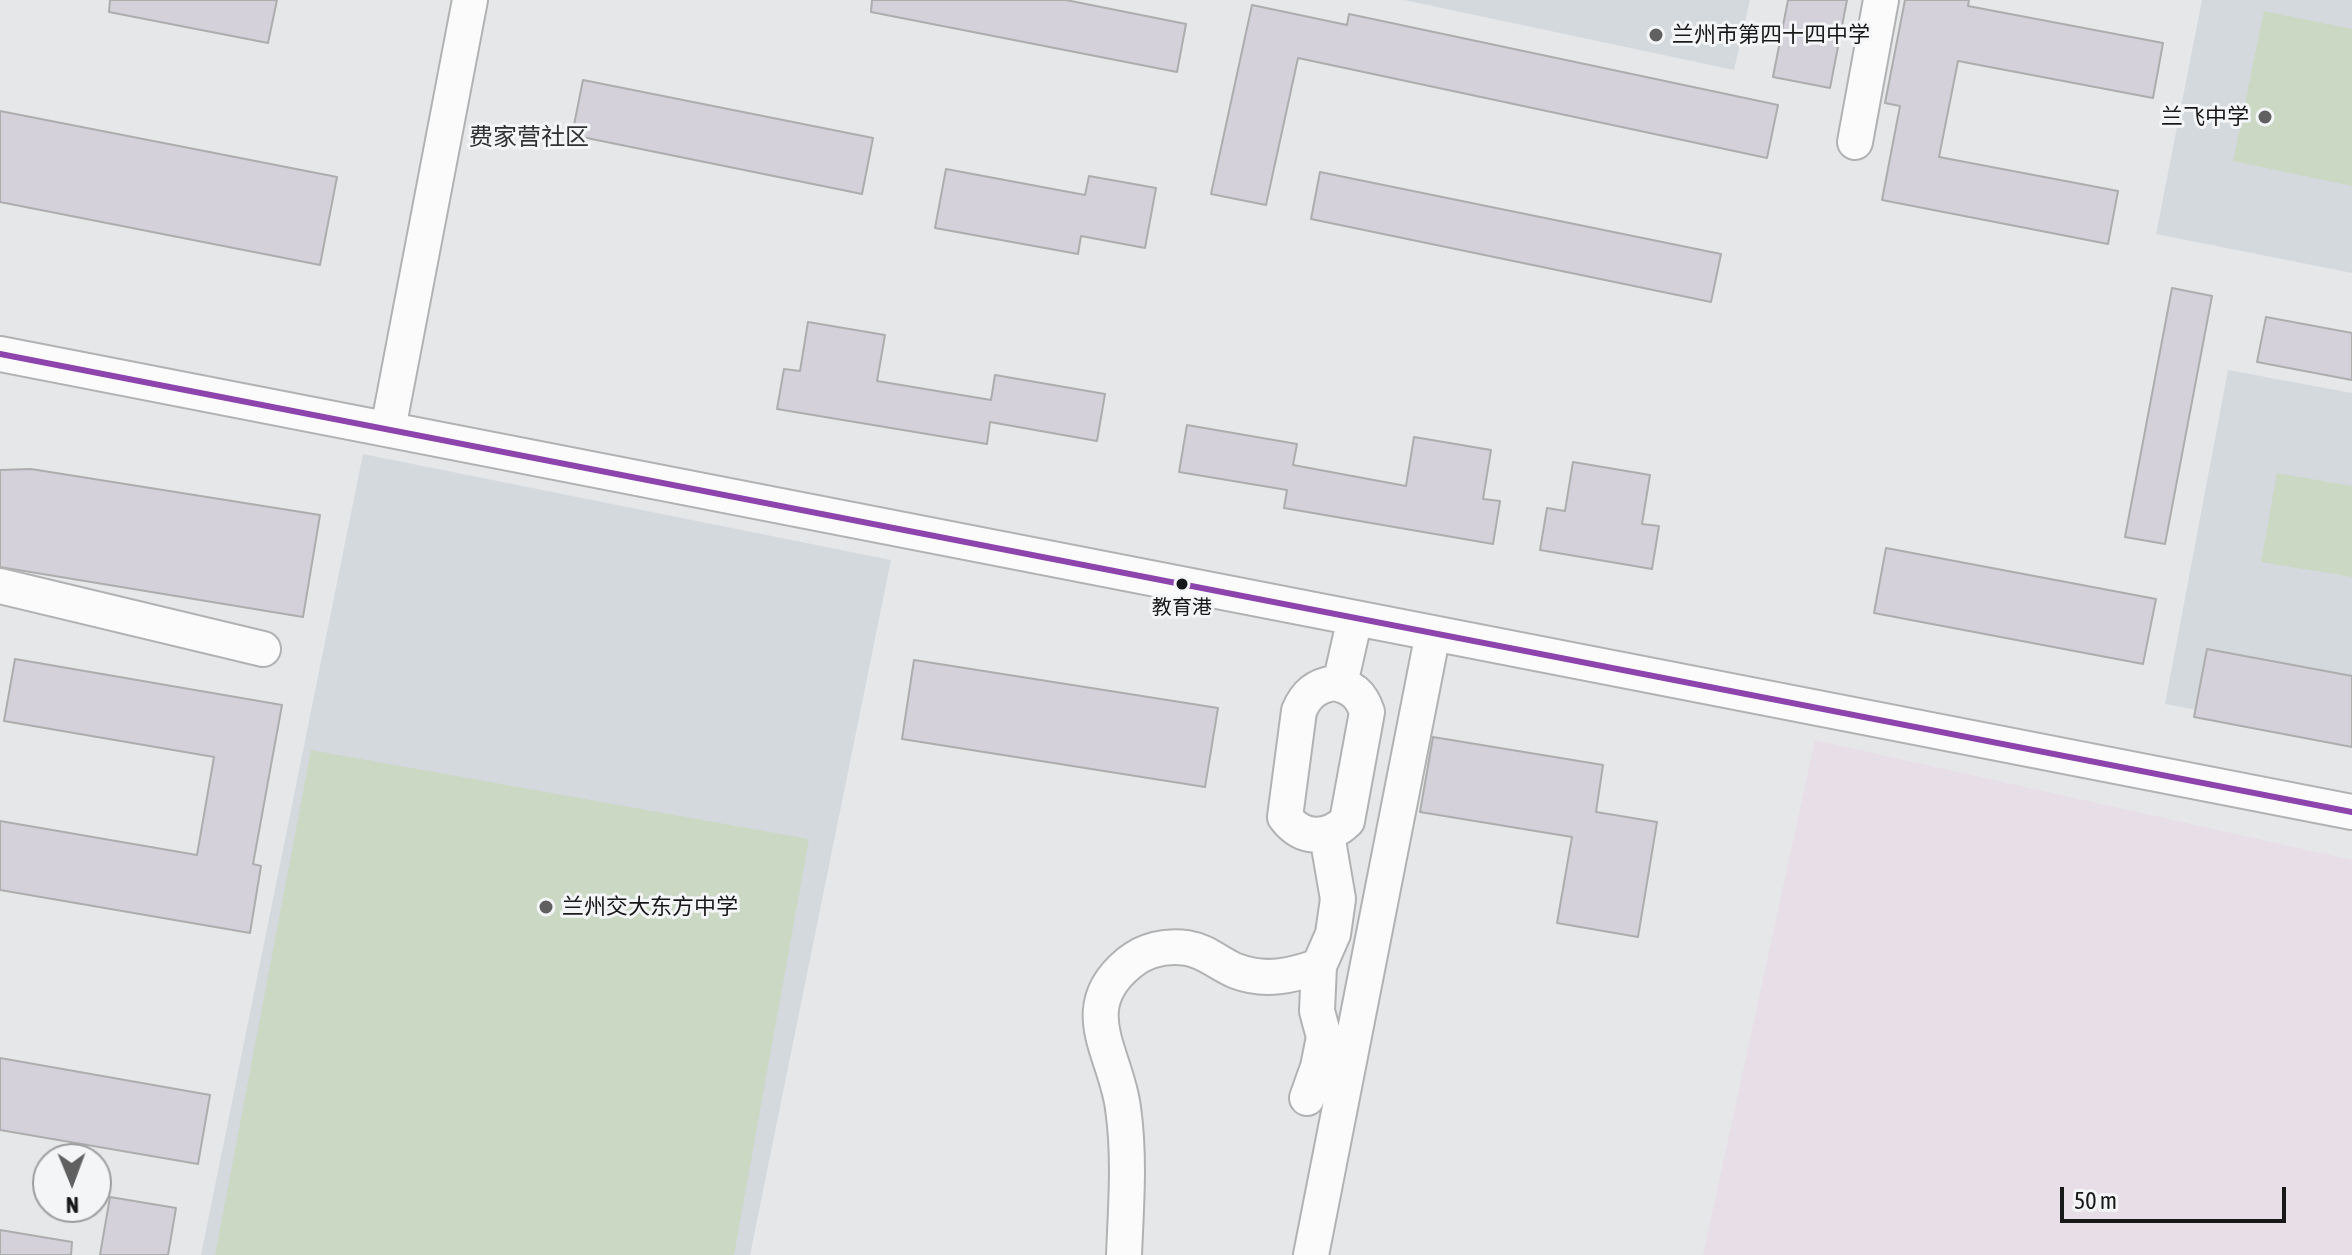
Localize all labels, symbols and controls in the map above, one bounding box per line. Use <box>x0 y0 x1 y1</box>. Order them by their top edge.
place label: 兰州市第四十四中学 <box>1672 22 1870 48</box>
marker: 兰州市第四十四中学 <box>1647 26 1665 44</box>
place label: 兰飞中学 <box>2161 104 2249 130</box>
marker: 兰飞中学 <box>2256 108 2274 126</box>
district label: 费家营社区 <box>469 123 589 151</box>
marker: 教育港 <box>1174 576 1190 592</box>
place label: 教育港 <box>1152 596 1212 620</box>
place label: 兰州交大东方中学 <box>562 894 738 920</box>
marker: 兰州交大东方中学 <box>537 898 555 916</box>
north arrow <box>32 1143 112 1223</box>
scale bar <box>2064 1171 2290 1221</box>
text: 50 m <box>2074 1187 2117 1214</box>
text: N <box>66 1192 79 1218</box>

